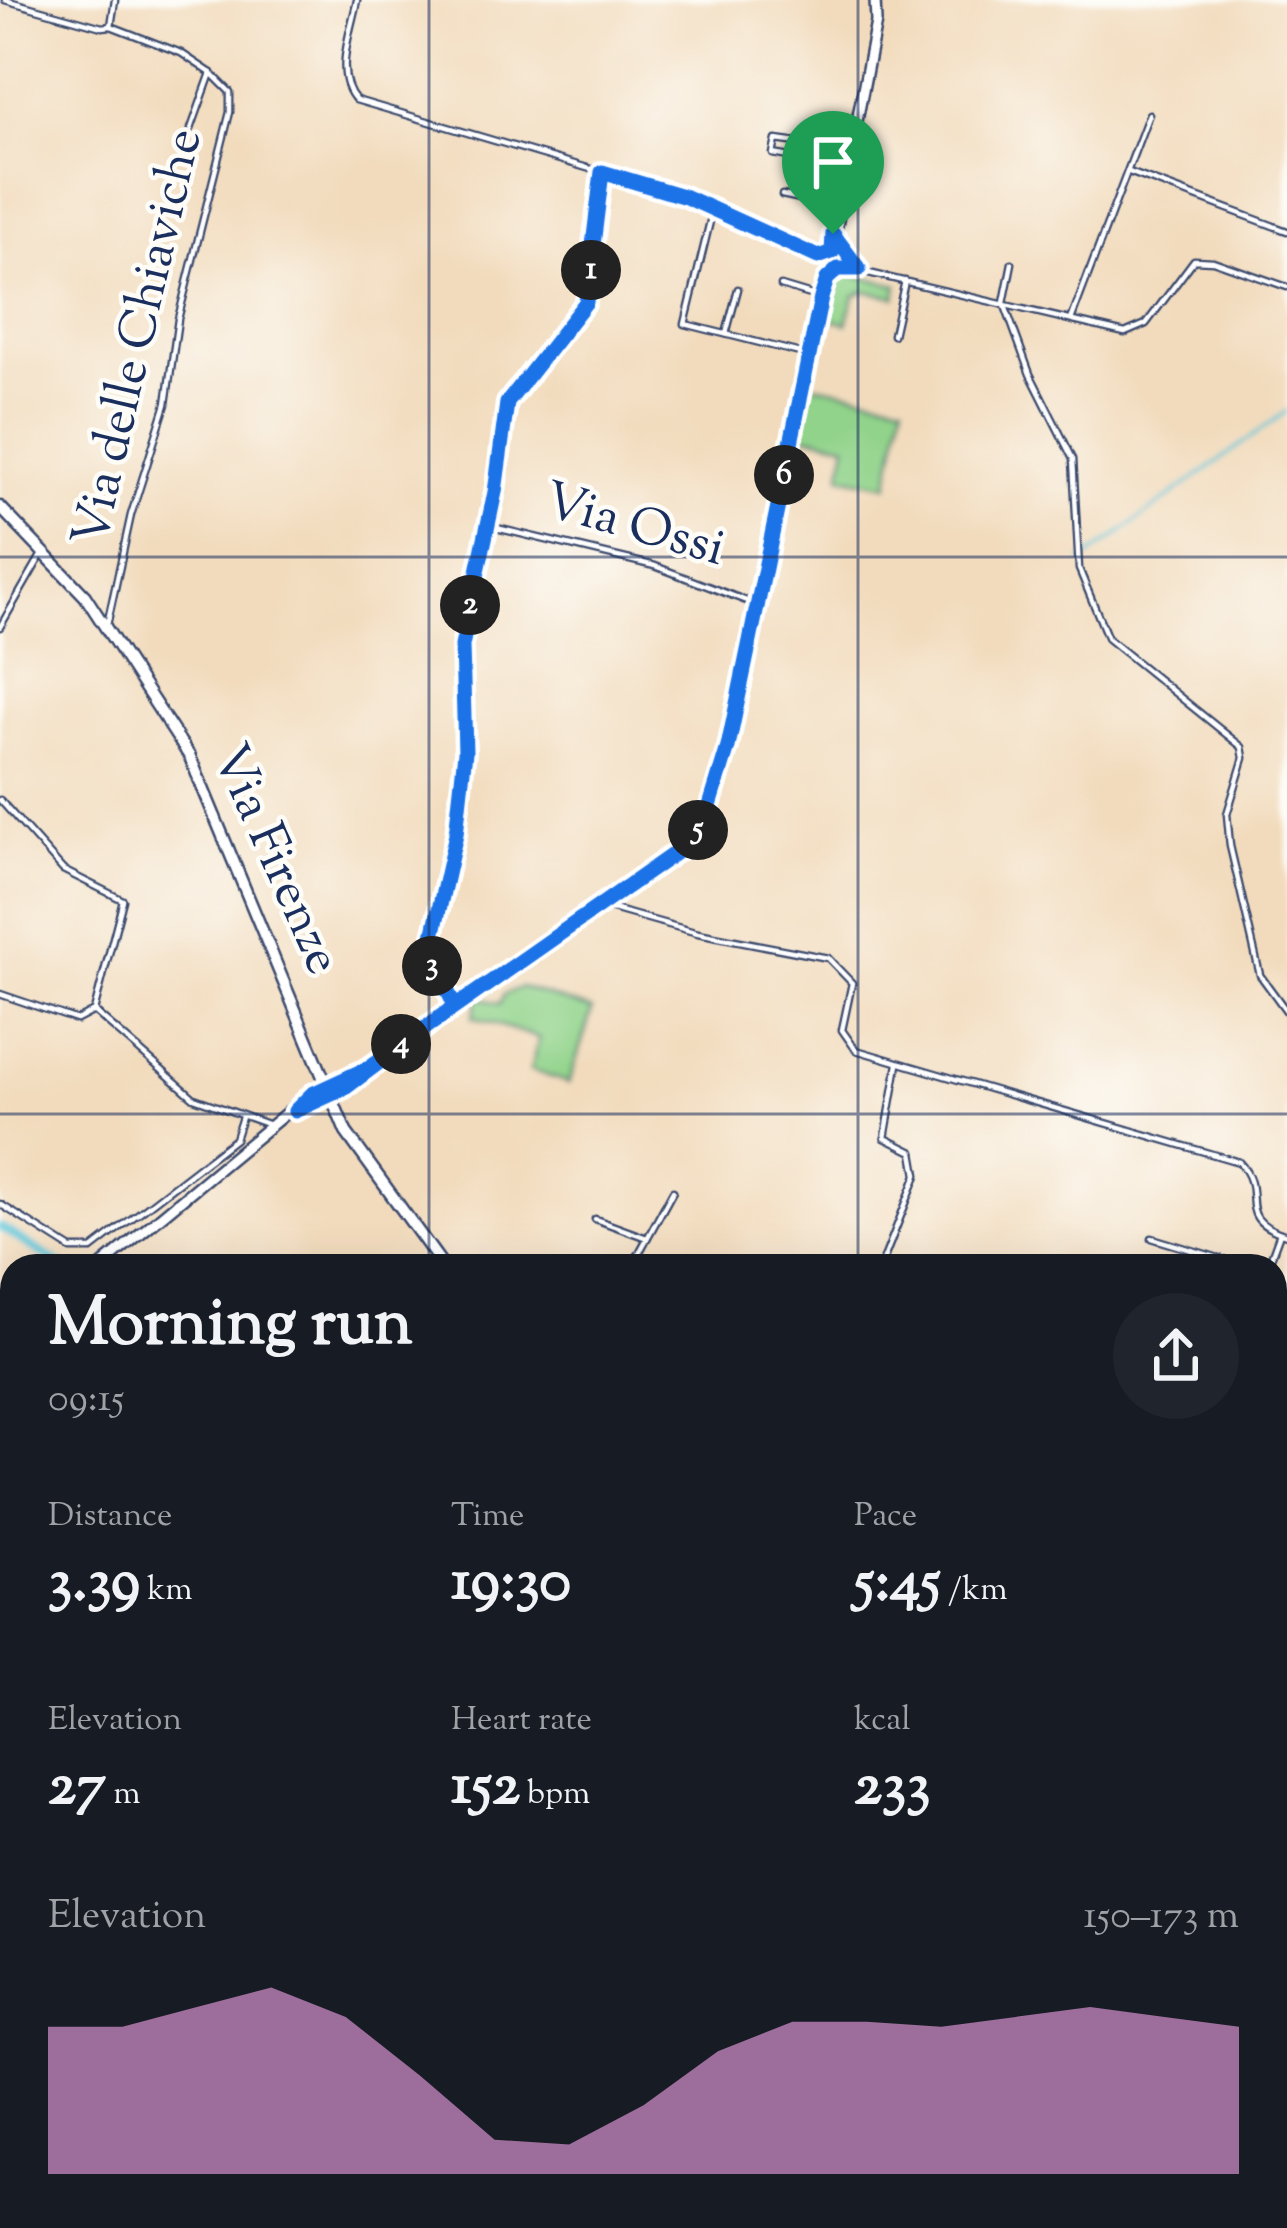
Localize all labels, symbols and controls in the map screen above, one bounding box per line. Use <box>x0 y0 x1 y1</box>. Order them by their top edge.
pin <box>782 111 884 234</box>
street label: Via delle Chiaviche <box>56 122 224 554</box>
icon: arrive <box>800 129 866 195</box>
pin: 1 <box>561 240 621 300</box>
text: 1 <box>585 246 597 294</box>
pin: 6 <box>754 445 814 505</box>
text: 6 <box>776 451 792 499</box>
street label: Via Ossi <box>535 466 733 588</box>
pin: 2 <box>440 575 500 635</box>
text: 2 <box>462 581 478 629</box>
street label: Via Firenze <box>191 733 357 987</box>
pin: 5 <box>668 800 728 860</box>
text: 5 <box>692 806 704 854</box>
pin: 3 <box>402 936 462 996</box>
text: 3 <box>425 942 439 990</box>
pin: 4 <box>371 1014 431 1074</box>
text: 4 <box>393 1020 409 1068</box>
text: Morning run <box>48 1280 413 1375</box>
button: share <box>1113 1293 1239 1419</box>
text: 09:15 <box>48 1373 124 1429</box>
text: Distance <box>48 1493 172 1541</box>
text: Time <box>451 1493 524 1541</box>
text: Pace <box>854 1493 917 1541</box>
text: 3.39 <box>48 1541 140 1628</box>
text: 19:30 <box>451 1541 571 1628</box>
text: 5:45 <box>854 1541 941 1628</box>
text: km <box>140 1567 193 1615</box>
text: /km <box>941 1567 1008 1615</box>
text: Elevation <box>48 1697 182 1745</box>
text: Heart rate <box>451 1697 592 1745</box>
text: kcal <box>854 1697 911 1745</box>
text: 27 <box>48 1745 106 1832</box>
text: 152 <box>451 1745 520 1832</box>
text: 233 <box>854 1745 931 1832</box>
text: m <box>106 1771 140 1819</box>
text: bpm <box>520 1771 590 1819</box>
text: Elevation <box>48 1890 206 1946</box>
text: 150–173 m <box>1084 1890 1239 1946</box>

